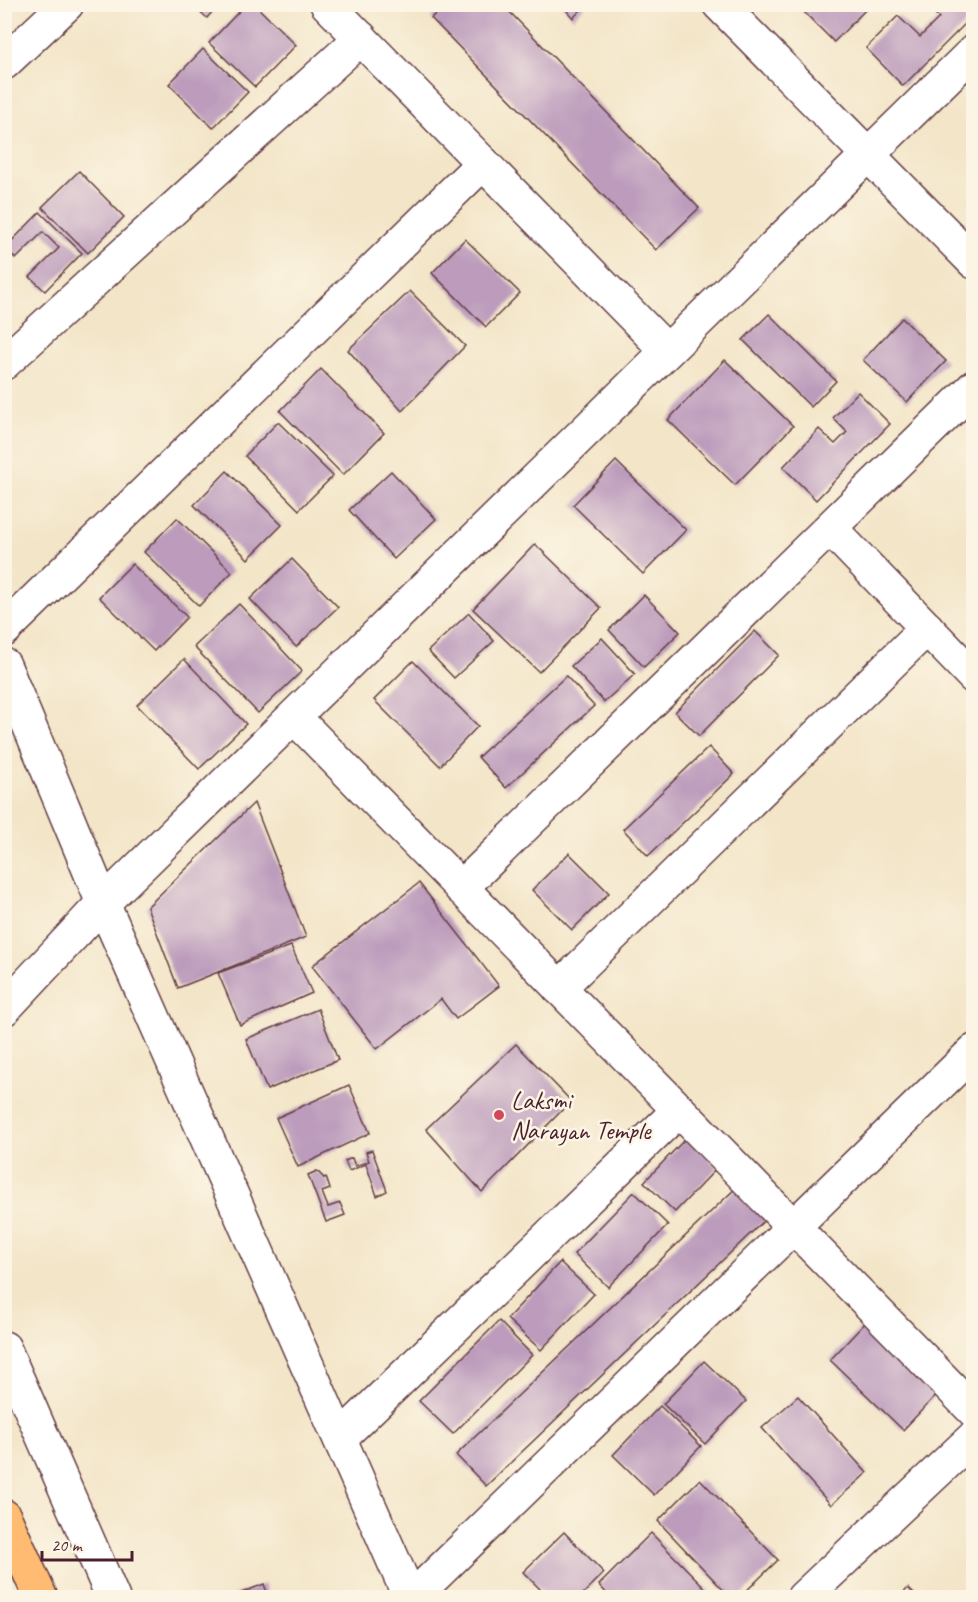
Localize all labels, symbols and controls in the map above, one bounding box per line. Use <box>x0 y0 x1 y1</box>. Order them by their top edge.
place label: Laksmi Narayan Temple <box>511 1084 652 1147</box>
marker: Laksmi Narayan Temple <box>492 1108 506 1122</box>
scale bar <box>42 1524 132 1562</box>
text: 20 m <box>51 1534 84 1556</box>

